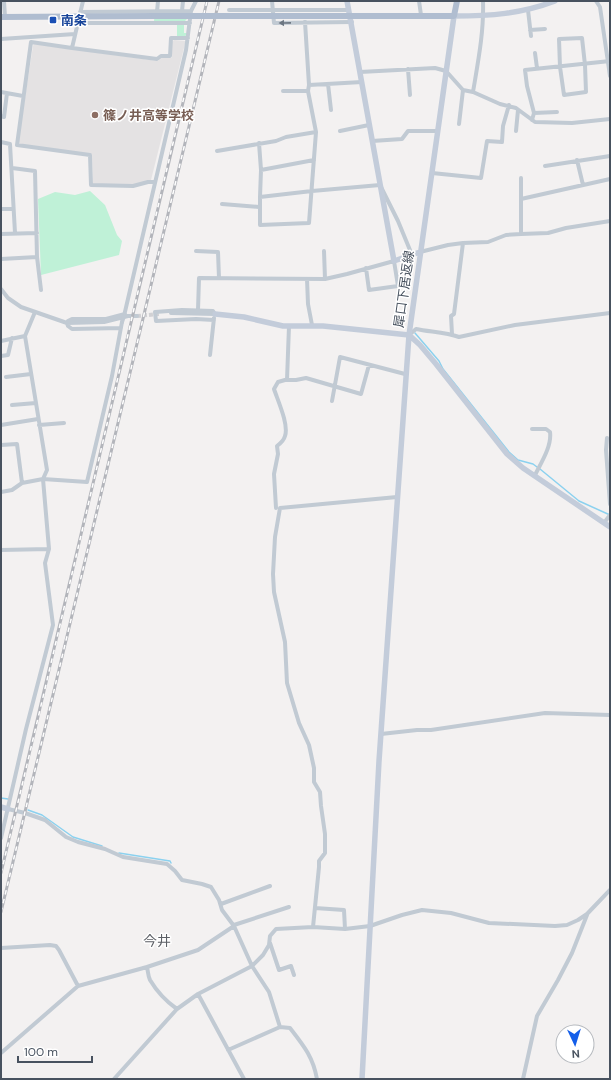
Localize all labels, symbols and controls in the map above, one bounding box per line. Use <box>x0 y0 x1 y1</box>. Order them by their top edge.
place label: 南条 <box>61 12 87 29</box>
marker: 南条 <box>48 15 58 25</box>
one-way arrow <box>278 20 291 26</box>
place label: 篠ノ井高等学校 <box>103 107 194 124</box>
marker: 篠ノ井高等学校 <box>90 110 100 120</box>
street label: 犀口下居返線 <box>390 249 418 329</box>
district label: 今井 <box>143 932 171 950</box>
north arrow <box>555 1024 595 1064</box>
scale bar <box>18 1038 92 1064</box>
text: 100 m <box>24 1044 58 1060</box>
text: N <box>571 1047 580 1061</box>

